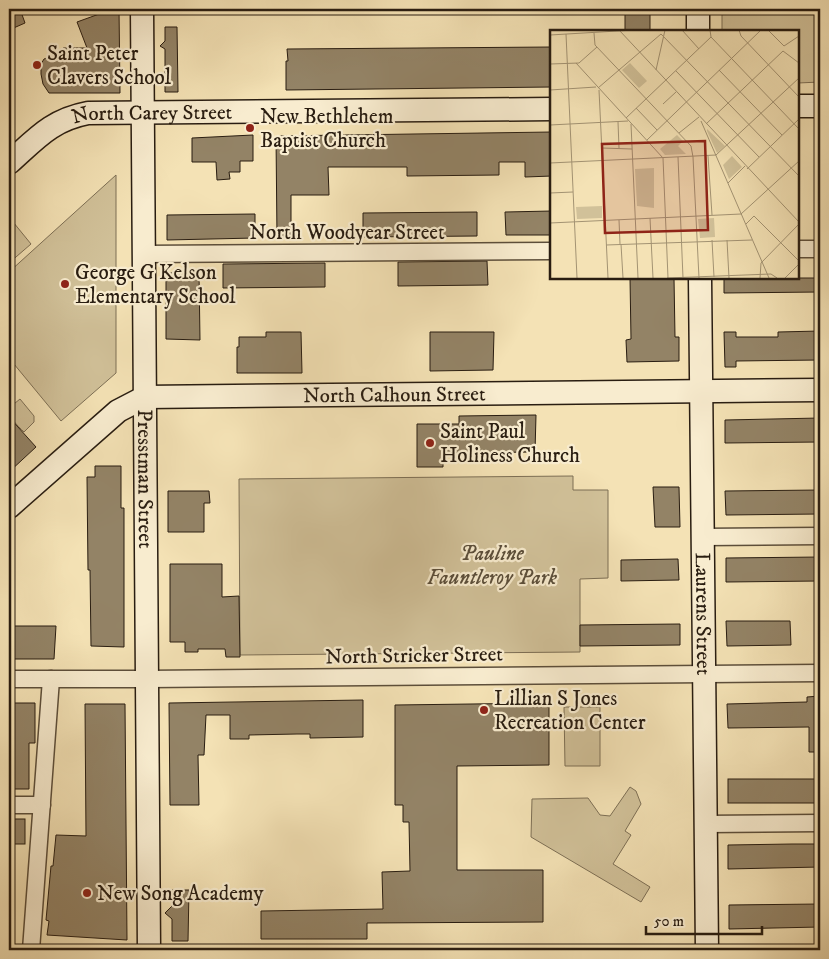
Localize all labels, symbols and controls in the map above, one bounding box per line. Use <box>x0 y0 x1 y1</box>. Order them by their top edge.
inset map <box>550 30 799 279</box>
place label: Saint Peter Clavers School <box>47 41 172 91</box>
marker: Saint Peter Clavers School <box>31 59 43 71</box>
street label: North Carey Street <box>69 100 233 130</box>
place label: New Bethlehem Baptist Church <box>260 104 394 154</box>
marker: New Bethlehem Baptist Church <box>244 122 256 134</box>
street label: North Woodyear Street <box>249 220 445 246</box>
place label: George G Kelson Elementary School <box>75 260 236 310</box>
marker: George G Kelson Elementary School <box>59 278 71 290</box>
street label: North Calhoun Street <box>303 381 486 409</box>
street label: Presstman Street <box>131 409 158 549</box>
place label: Saint Paul Holiness Church <box>440 419 580 469</box>
marker: Saint Paul Holiness Church <box>424 437 436 449</box>
park label: Pauline Fauntleroy Park <box>427 541 557 591</box>
street label: Laurens Street <box>689 552 716 676</box>
street label: North Stricker Street <box>325 641 503 671</box>
place label: Lillian S Jones Recreation Center <box>494 686 646 736</box>
marker: Lillian S Jones Recreation Center <box>478 704 490 716</box>
place label: New Song Academy <box>97 881 264 907</box>
marker: New Song Academy <box>81 887 93 899</box>
scale bar <box>646 904 763 936</box>
text: 50 m <box>654 912 684 931</box>

